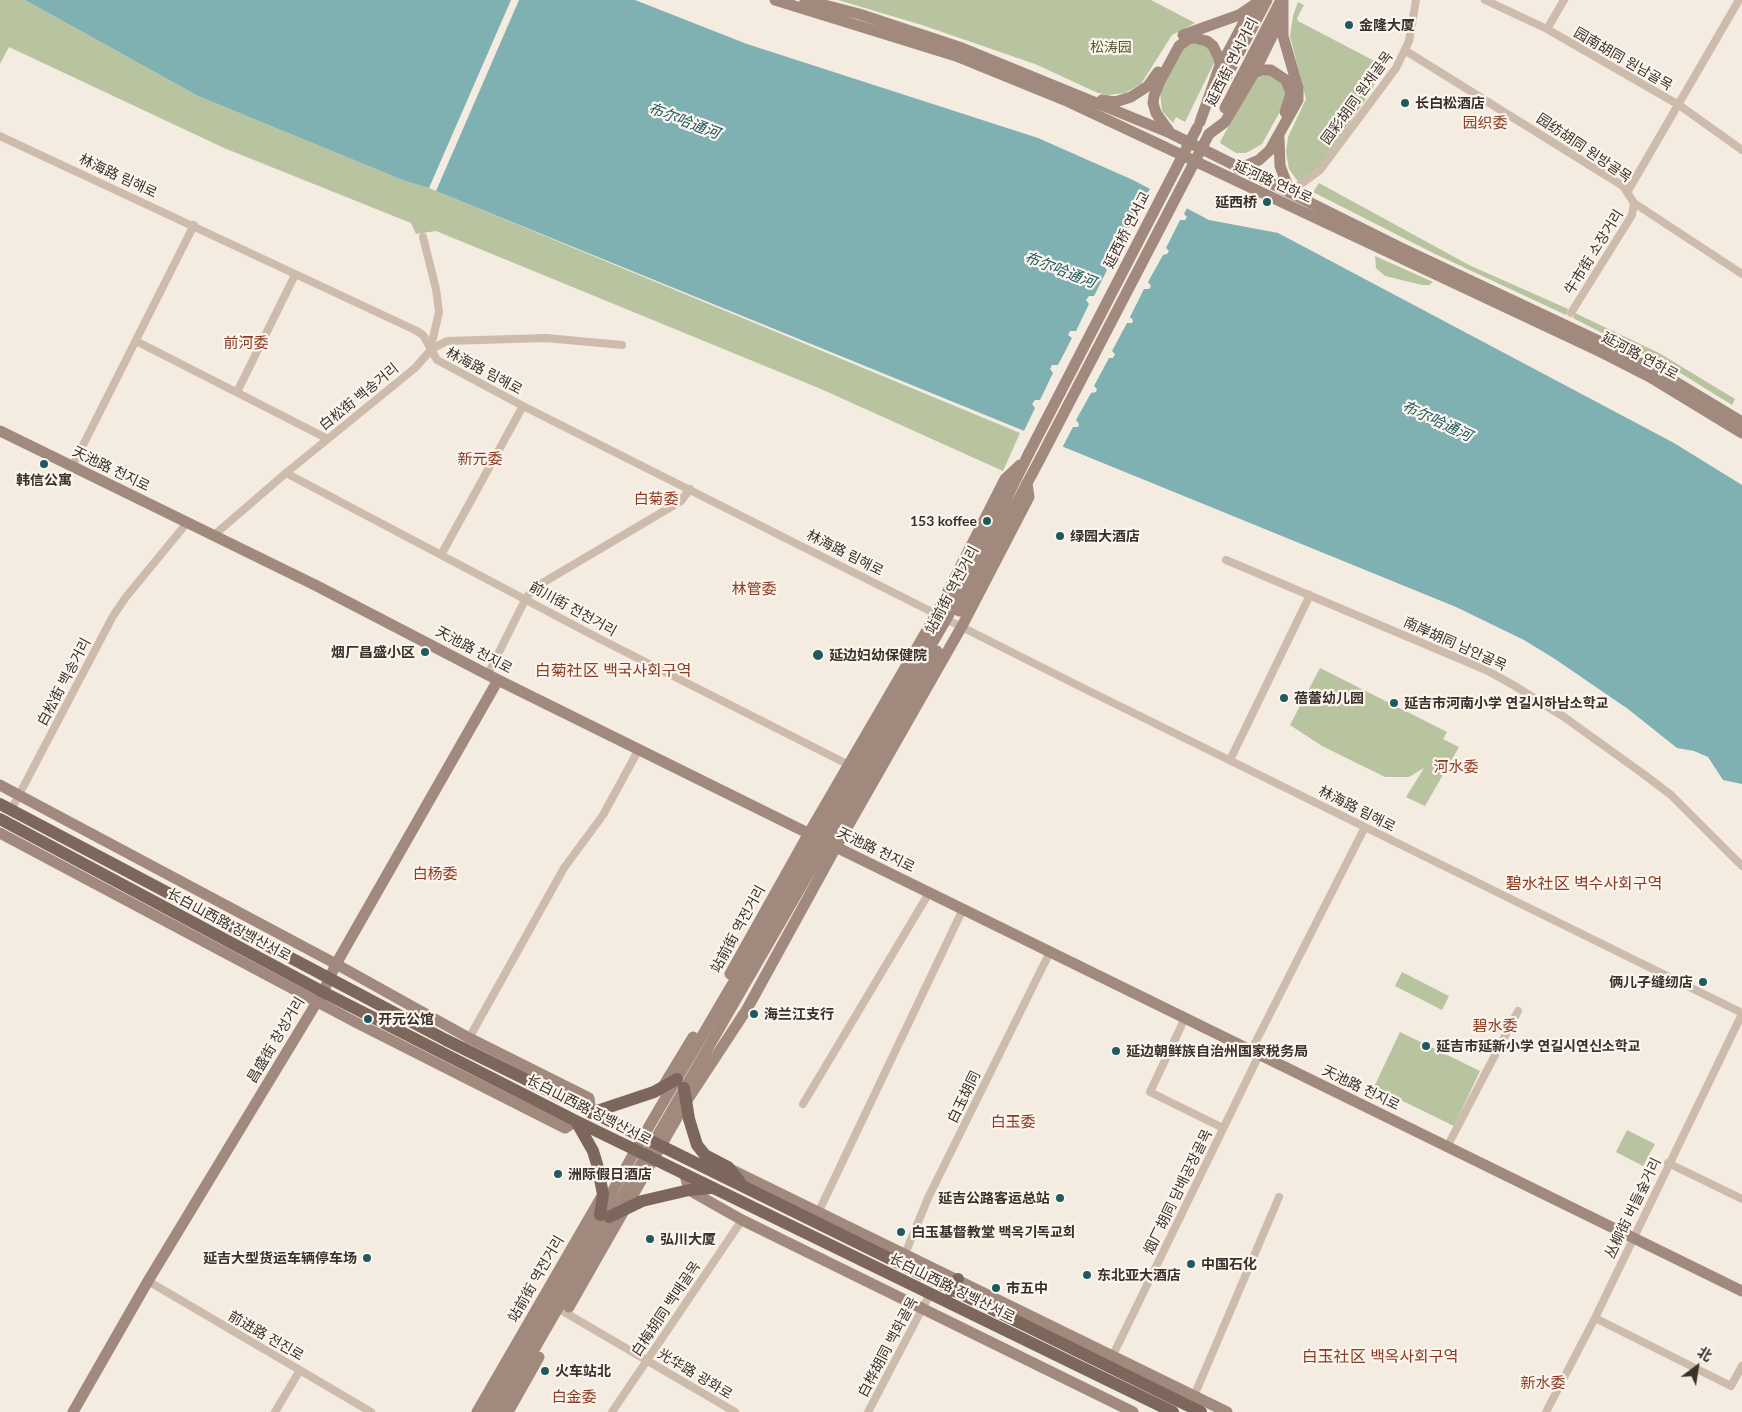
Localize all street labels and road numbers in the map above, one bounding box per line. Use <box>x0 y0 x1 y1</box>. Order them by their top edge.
street label: 延西街 연서거리 <box>1202 15 1262 109</box>
street label: 园南胡同 원남골목 <box>1571 24 1675 94</box>
street label: 园彩胡同 원채골목 <box>1318 48 1396 148</box>
street label: 园纺胡同 원방골목 <box>1533 110 1635 186</box>
street label: 林海路 림해로 <box>76 151 160 201</box>
street label: 延河路 연하로 <box>1231 157 1315 207</box>
street label: 延西桥 연서교 <box>1100 189 1154 271</box>
street label: 牛市街 소장거리 <box>1561 206 1627 298</box>
street label: 延河路 연하로 <box>1599 329 1681 383</box>
street label: 林海路 림해로 <box>443 344 525 398</box>
street label: 白松街 백송거리 <box>316 360 402 434</box>
street label: 天池路 천지로 <box>69 443 153 495</box>
street label: 林海路 림해로 <box>804 526 886 580</box>
street label: 站前街 역전거리 <box>922 543 982 637</box>
street label: 前川街 전천거리 <box>526 578 620 640</box>
street label: 南岸胡同 남안골목 <box>1401 614 1509 674</box>
street label: 天池路 천지로 <box>433 623 515 677</box>
street label: 白松街 백송거리 <box>34 635 94 729</box>
street label: 林海路 림해로 <box>1316 782 1398 836</box>
street label: 天池路 천지로 <box>834 824 918 876</box>
street label: 站前街 역전거리 <box>707 882 769 976</box>
street label: 长白山西路 장백산서로 <box>164 885 294 965</box>
street label: 昌盛街 창성거리 <box>244 994 308 1086</box>
street label: 天池路 천지로 <box>1319 1062 1403 1114</box>
street label: 白玉胡同 <box>944 1068 984 1126</box>
street label: 长白山西路 장백산서로 <box>524 1071 654 1149</box>
street label: 烟厂胡同 담배공장골목 <box>1140 1127 1216 1257</box>
street label: 丛柳街 버들숲거리 <box>1601 1155 1665 1261</box>
street label: 站前街 역전거리 <box>504 1233 568 1325</box>
street label: 长白山西路 장백산서로 <box>886 1250 1018 1326</box>
street label: 白梅胡同 백매골목 <box>628 1258 704 1360</box>
street label: 白桦胡同 백화골목 <box>855 1294 921 1400</box>
street label: 前进路 전진로 <box>225 1308 307 1364</box>
street label: 光华路 광화로 <box>655 1345 735 1403</box>

